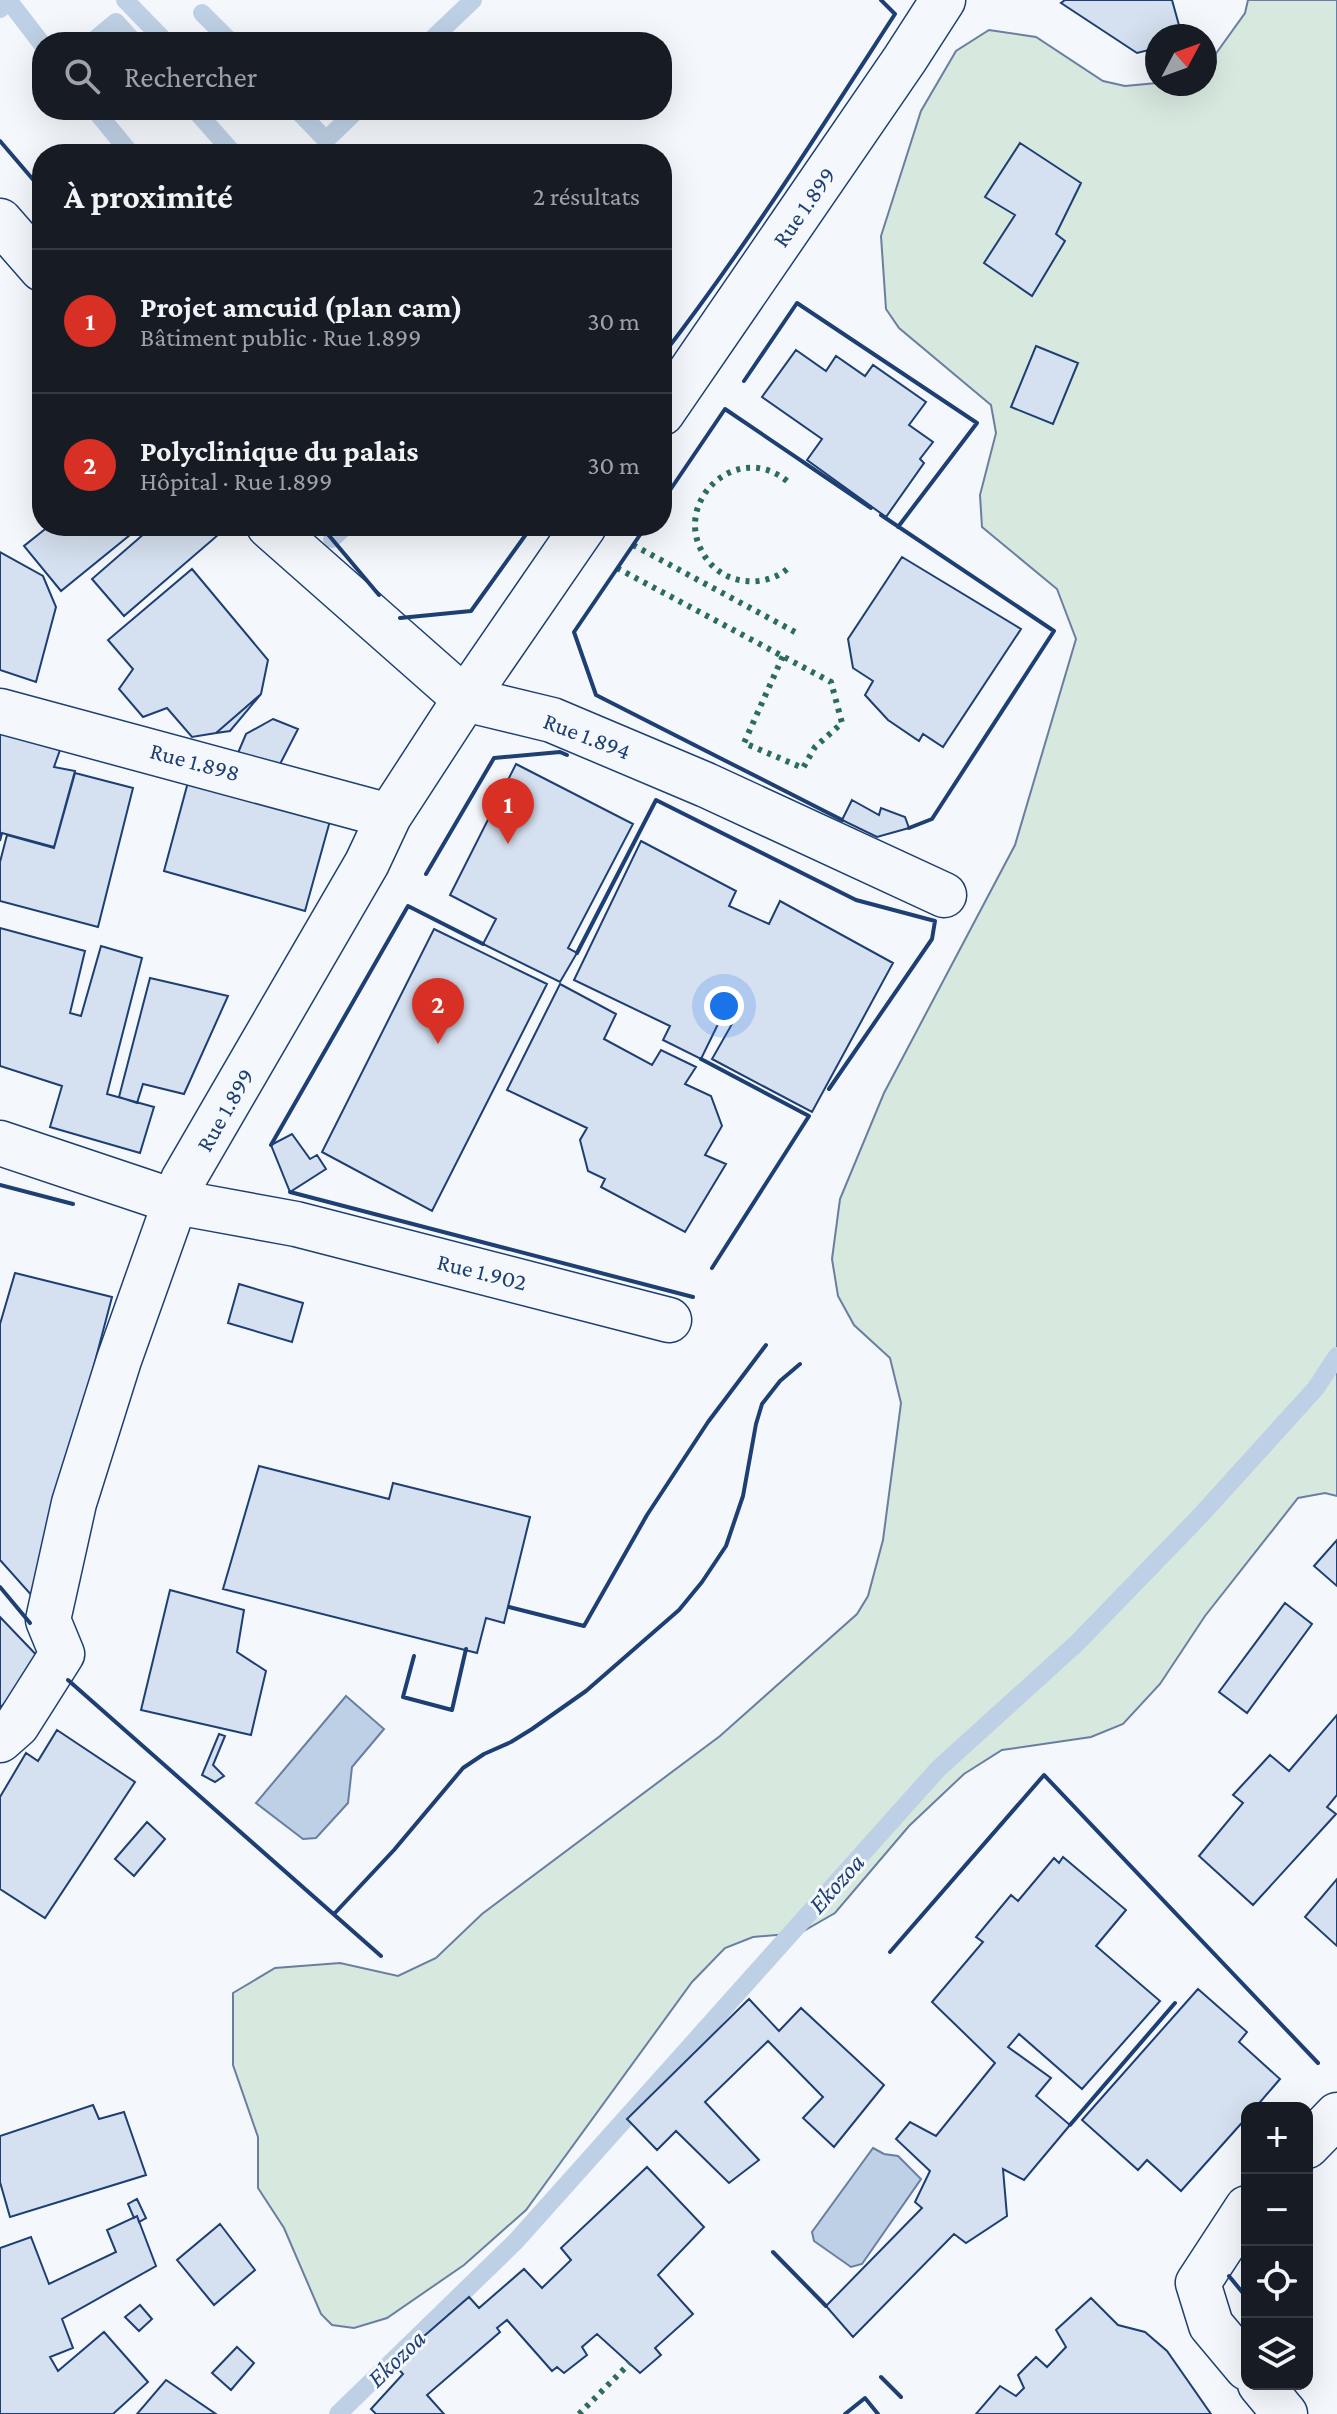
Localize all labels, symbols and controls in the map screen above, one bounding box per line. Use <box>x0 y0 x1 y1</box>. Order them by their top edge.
north arrow <box>1145 24 1217 96</box>
search box <box>32 32 672 120</box>
icon: search <box>60 54 104 98</box>
text: Rechercher <box>124 60 257 93</box>
street label: Rue 1.899 <box>766 162 841 252</box>
text: À proximité <box>64 178 233 215</box>
text: 2 résultats <box>533 182 640 211</box>
text: Projet amcuid (plan cam) <box>140 290 463 323</box>
text: 1 <box>85 307 95 336</box>
text: 30 m <box>587 307 640 336</box>
text: Bâtiment public · Rue 1.899 <box>140 323 421 352</box>
text: Polyclinique du palais <box>140 434 419 467</box>
text: 2 <box>83 451 97 480</box>
text: 30 m <box>587 451 640 480</box>
text: Hôpital · Rue 1.899 <box>140 467 333 496</box>
street label: Rue 1.894 <box>540 707 635 764</box>
street label: Rue 1.898 <box>147 737 243 786</box>
pin: 1 <box>482 778 534 844</box>
pin: 2 <box>412 978 464 1044</box>
your location <box>704 986 744 1026</box>
street label: Rue 1.899 <box>190 1064 259 1156</box>
street label: Rue 1.902 <box>435 1247 530 1296</box>
water label: Ekozoa <box>802 1848 870 1919</box>
map controls <box>1241 2102 1313 2390</box>
button: + <box>1241 2102 1313 2174</box>
button: − <box>1241 2174 1313 2246</box>
button: locate <box>1241 2246 1313 2318</box>
button: layers <box>1241 2318 1313 2390</box>
water label: Ekozoa <box>361 2324 431 2393</box>

